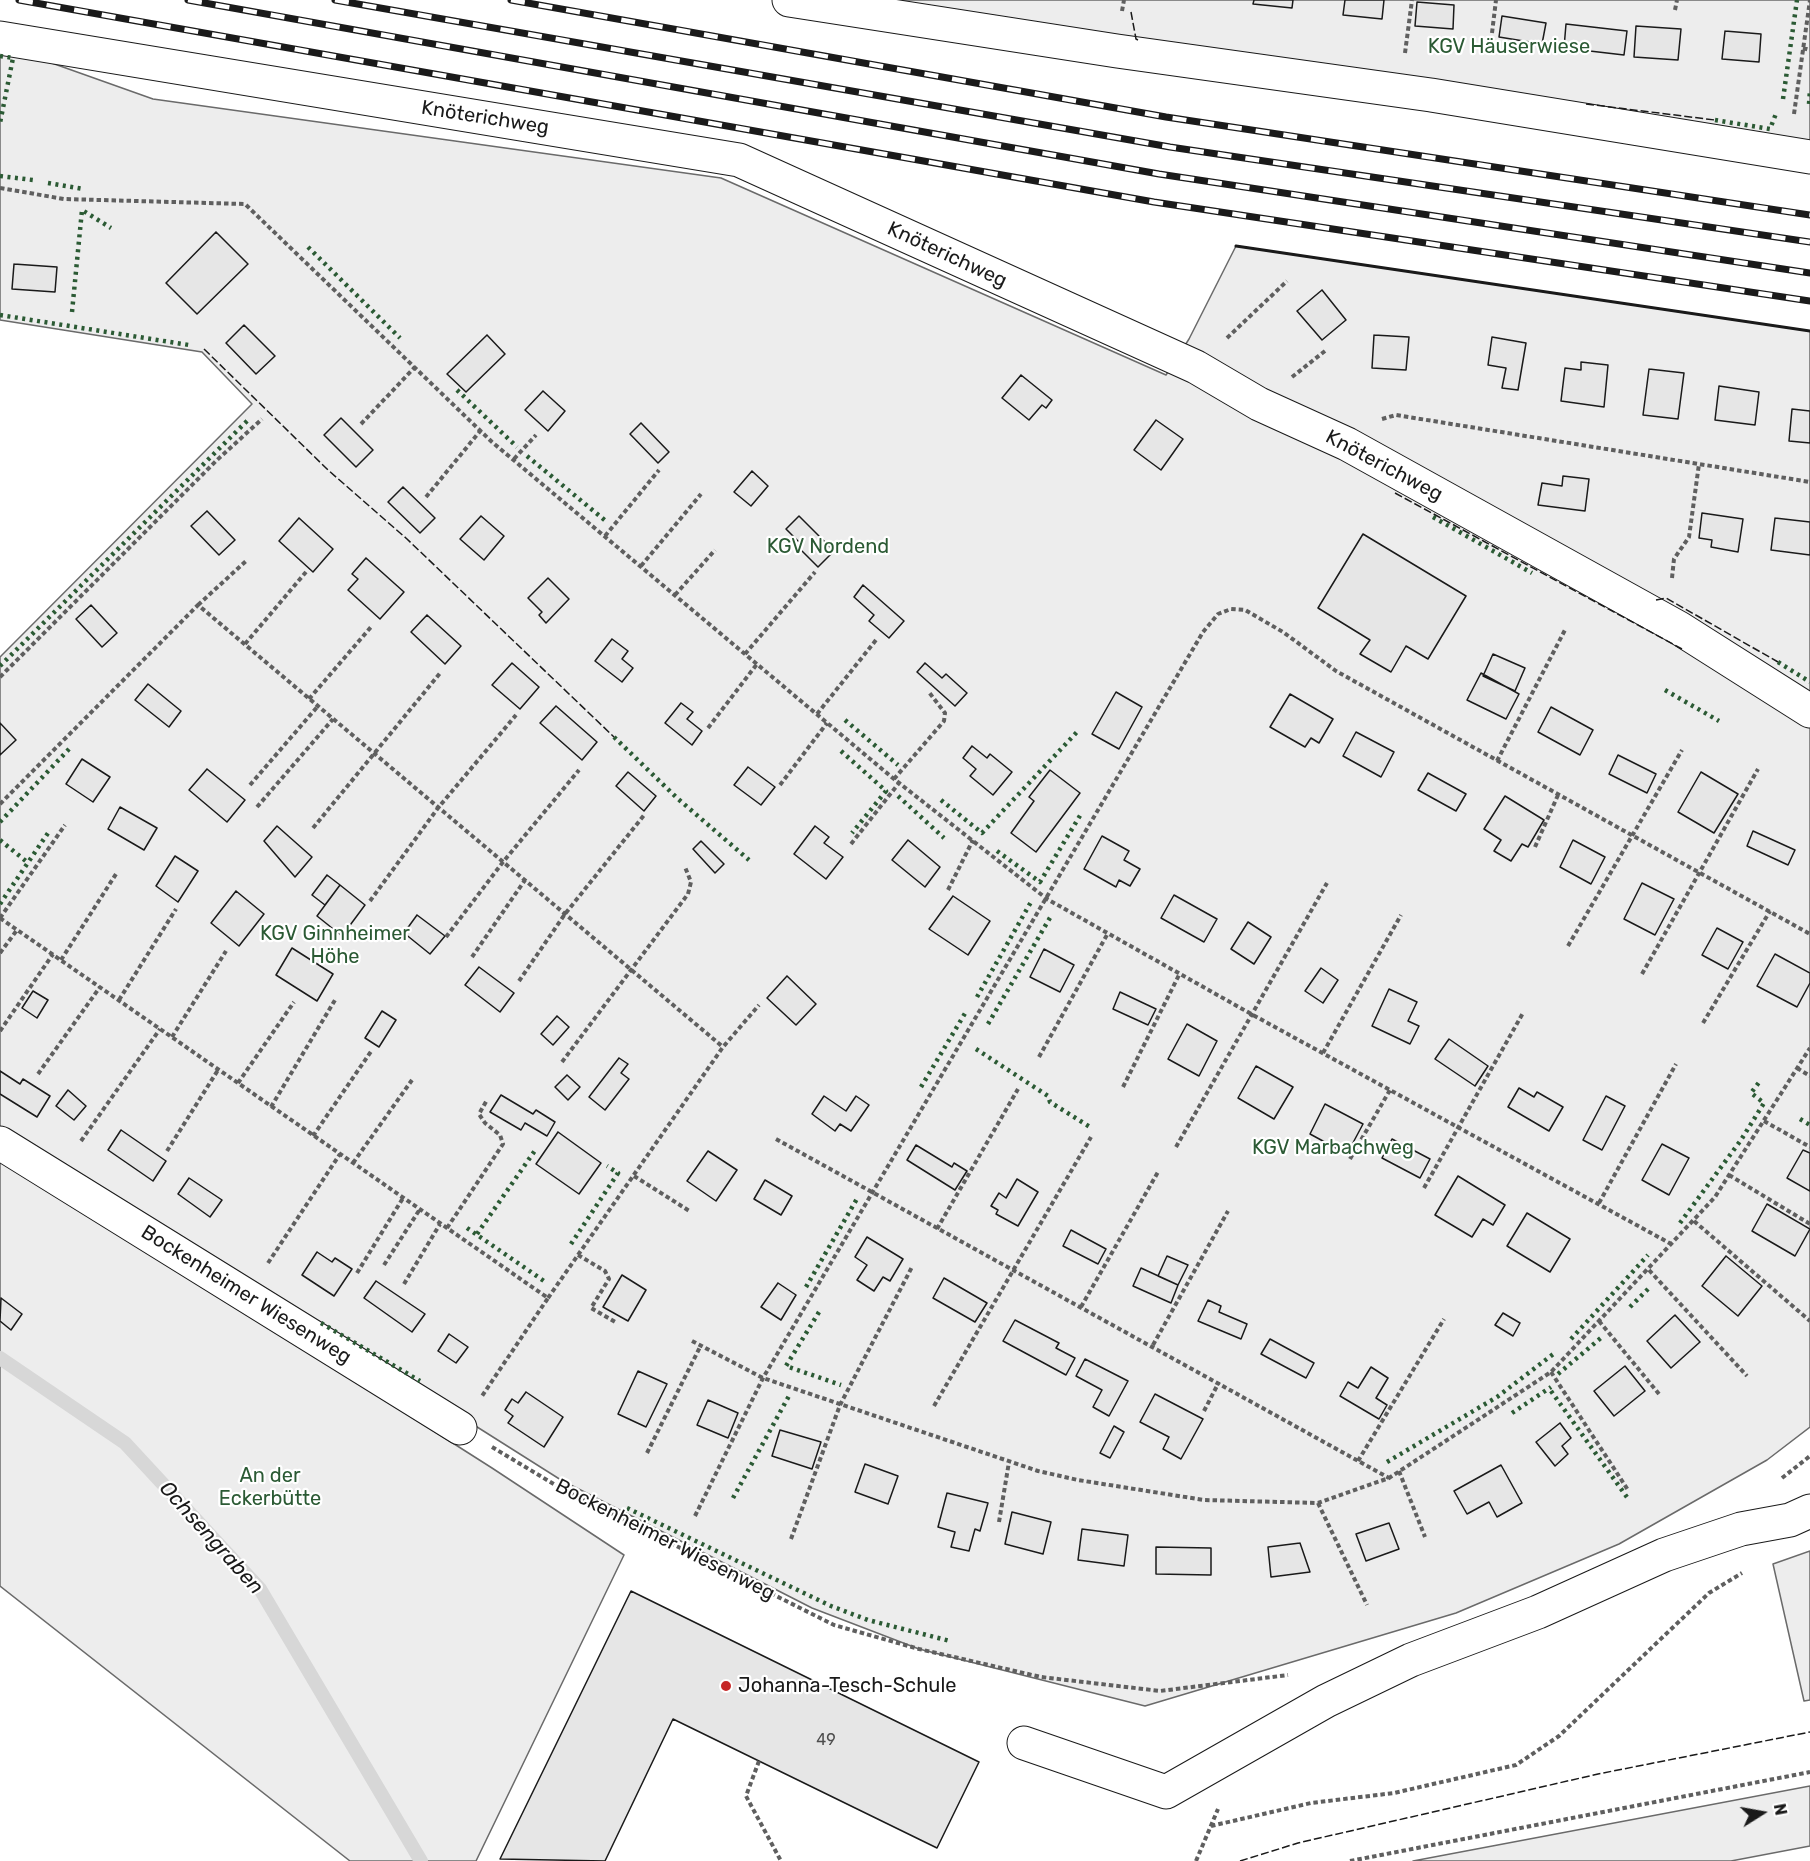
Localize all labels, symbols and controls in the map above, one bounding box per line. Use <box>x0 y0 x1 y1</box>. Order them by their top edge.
park label: KGV Häuserwiese <box>1428 35 1590 59</box>
street label: Knöterichweg <box>419 96 551 140</box>
street label: Knöterichweg <box>883 217 1011 293</box>
street label: Knöterichweg <box>1321 425 1447 507</box>
park label: KGV Nordend <box>767 535 889 559</box>
park label: KGV Ginnheimer Höhe <box>260 922 410 969</box>
park label: KGV Marbachweg <box>1252 1136 1414 1160</box>
street label: Bockenheimer Wiesenweg <box>137 1220 355 1370</box>
park label: An der Eckerbütte <box>219 1464 321 1511</box>
street label: Bockenheimer Wiesenweg <box>551 1474 779 1606</box>
water label: Ochsengraben <box>154 1476 268 1600</box>
place label: Johanna-Tesch-Schule <box>738 1674 956 1698</box>
marker: Johanna-Tesch-Schule <box>719 1679 733 1693</box>
house number: 49 <box>816 1730 836 1750</box>
north arrow <box>1732 1783 1792 1843</box>
text: N <box>1770 1802 1791 1817</box>

